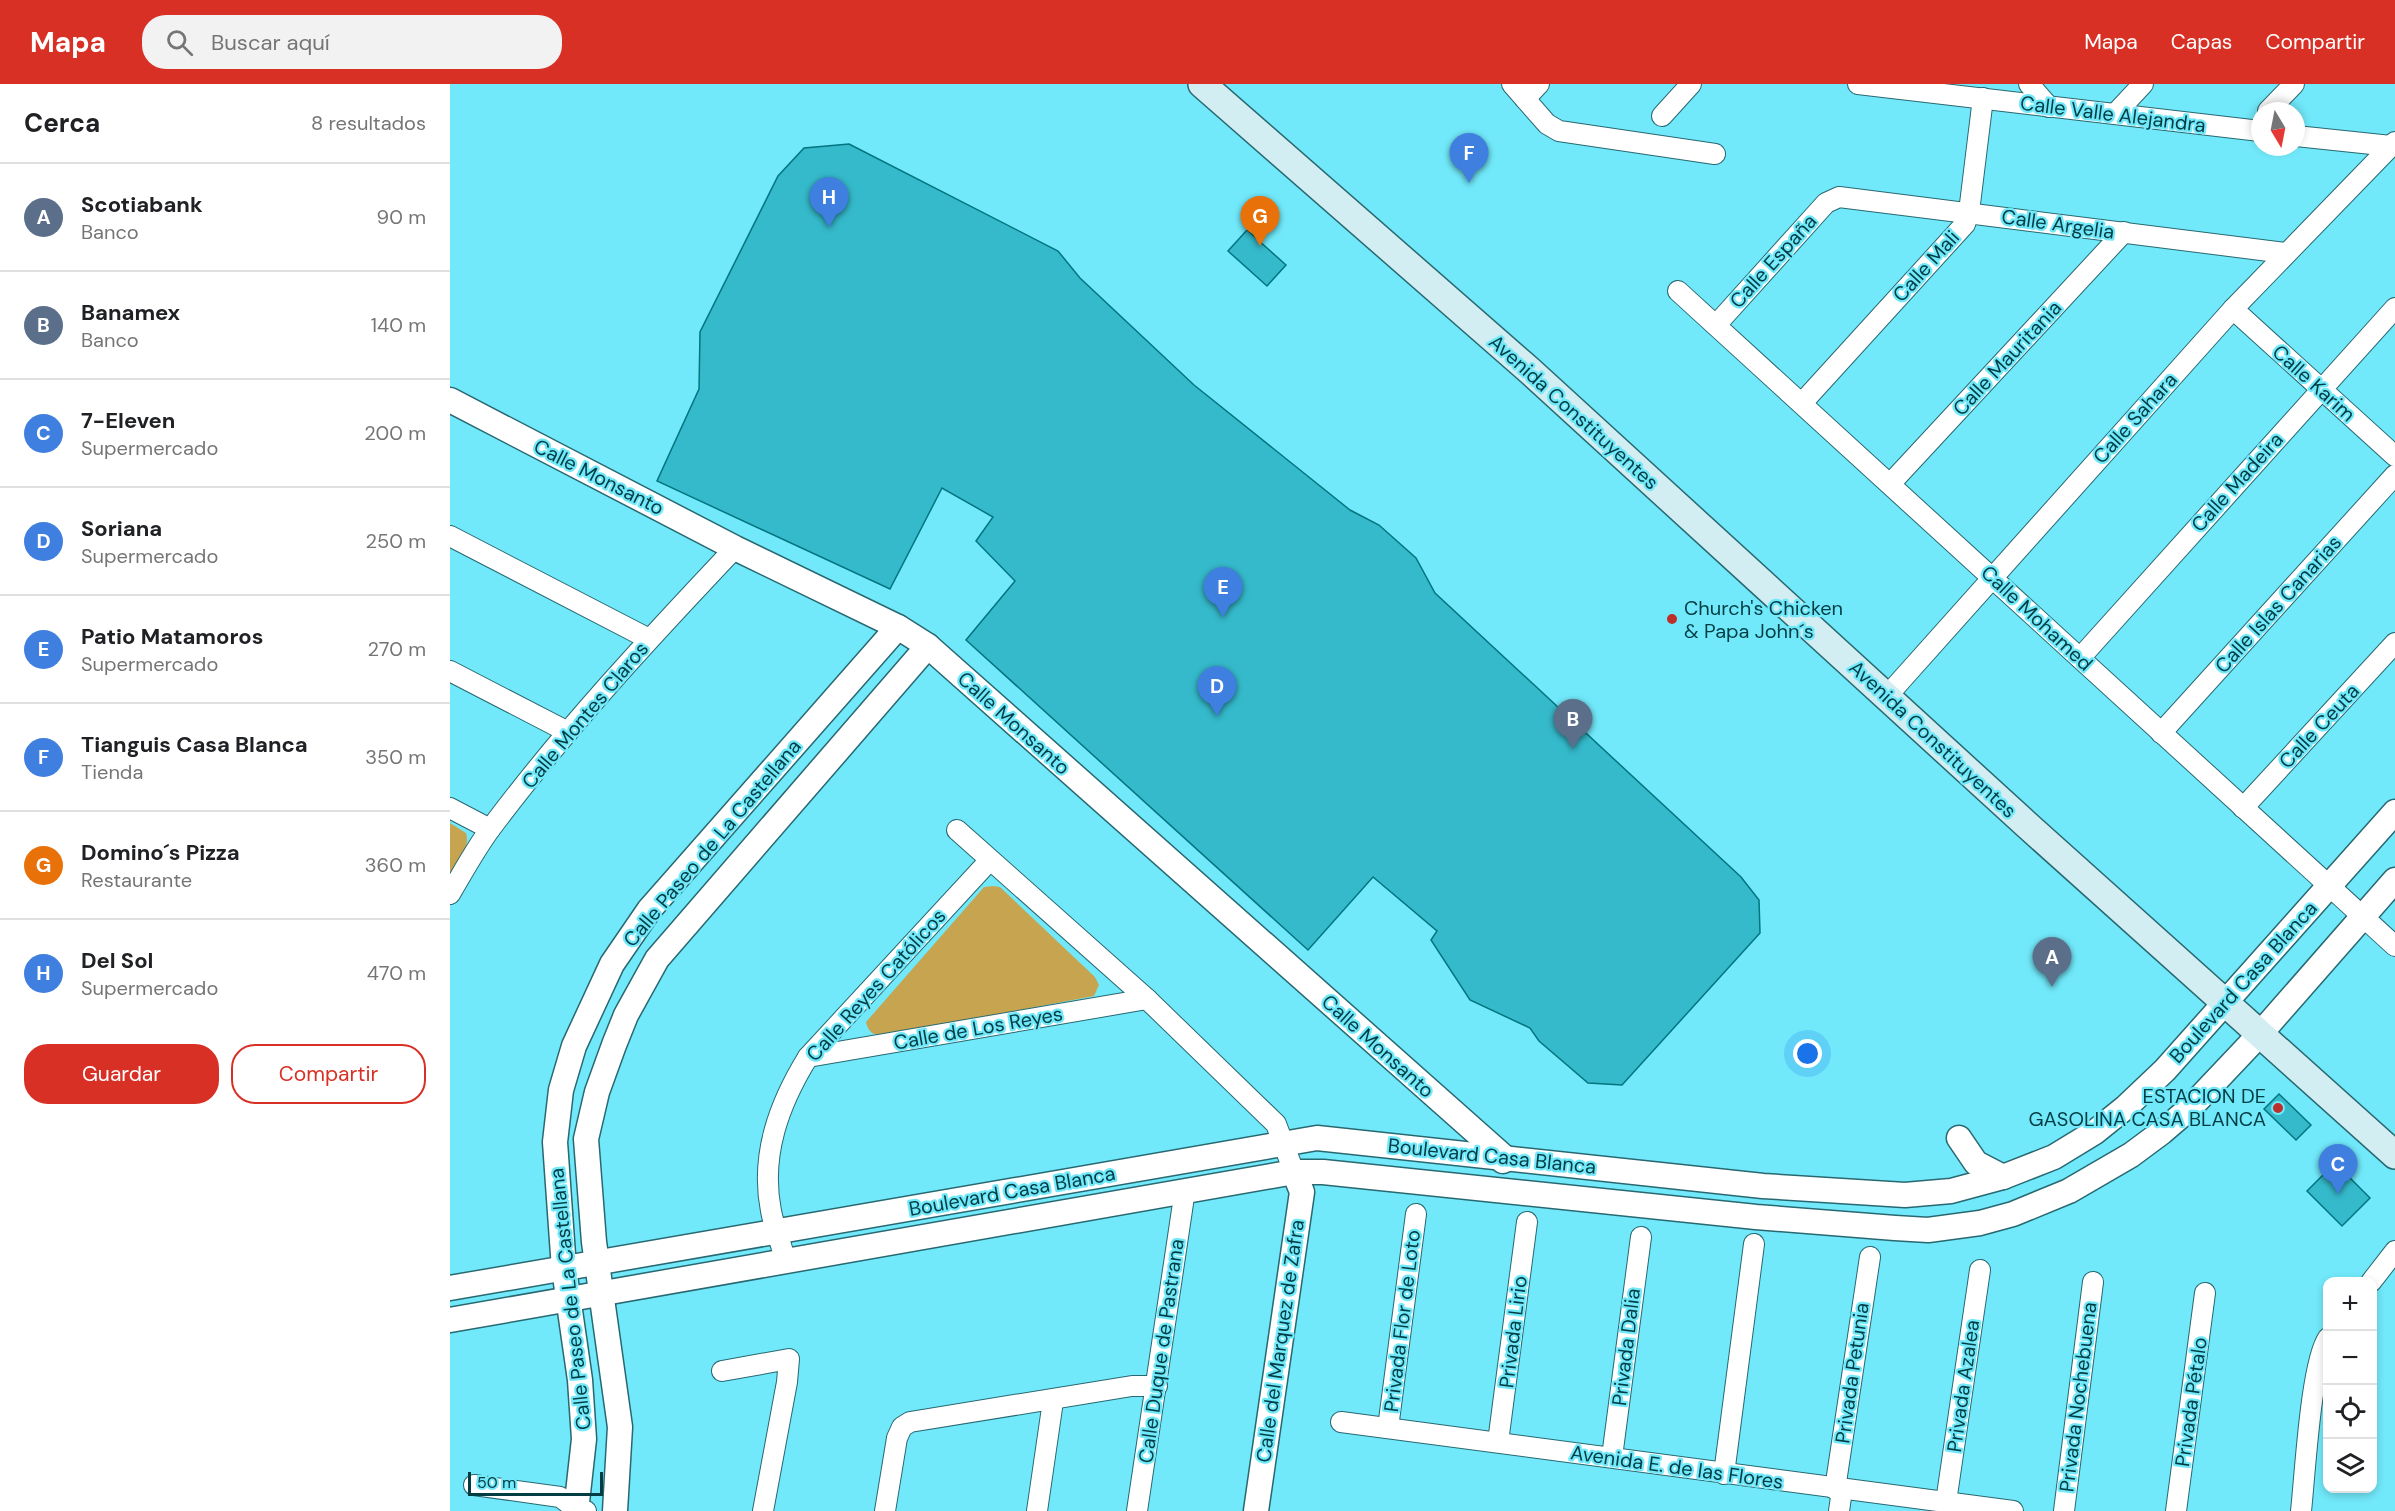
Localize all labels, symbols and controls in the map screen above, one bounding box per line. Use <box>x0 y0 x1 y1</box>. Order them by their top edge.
search box <box>142 15 562 69</box>
text: Mapa <box>30 24 106 61</box>
icon: search <box>163 26 196 59</box>
text: Buscar aquí <box>211 28 330 57</box>
text: Mapa <box>2084 28 2138 56</box>
text: Capas <box>2171 28 2232 56</box>
text: Compartir <box>2265 28 2365 56</box>
street label: Calle Valle Alejandra <box>2019 90 2207 138</box>
north arrow <box>2251 102 2305 156</box>
text: Cerca <box>24 106 100 140</box>
text: 8 resultados <box>311 110 426 136</box>
pin: F <box>1450 134 1488 183</box>
pin: H <box>810 178 848 227</box>
text: Scotiabank <box>81 190 203 219</box>
pin: G <box>1240 196 1280 246</box>
street label: Calle Argelia <box>2000 203 2116 245</box>
text: A <box>36 204 51 230</box>
text: 90 m <box>377 204 426 230</box>
street label: Calle España <box>1724 208 1822 314</box>
text: Banco <box>81 219 139 245</box>
street label: Calle Mali <box>1887 225 1965 307</box>
street label: Calle Mauritania <box>1947 295 2067 421</box>
text: Banamex <box>81 298 180 327</box>
text: B <box>37 312 50 338</box>
text: 140 m <box>371 312 426 338</box>
text: Banco <box>81 327 139 353</box>
street label: Avenida Constituyentes <box>1484 329 1664 495</box>
street label: Calle Karim <box>2267 339 2361 427</box>
street label: Calle Sahara <box>2087 367 2183 469</box>
text: 7-Eleven <box>81 406 175 435</box>
text: C <box>36 420 51 446</box>
text: 200 m <box>364 420 426 446</box>
street label: Calle Madeira <box>2185 427 2289 537</box>
street label: Calle Monsanto <box>529 433 669 521</box>
text: Supermercado <box>81 435 218 461</box>
text: Soriana <box>81 514 162 543</box>
text: D <box>36 528 51 554</box>
text: 250 m <box>365 528 426 554</box>
street label: Calle Islas Canarias <box>2209 530 2347 678</box>
text: Supermercado <box>81 543 218 569</box>
street label: Calle Mohamed <box>1976 560 2098 676</box>
pin: E <box>1204 568 1242 617</box>
place label: Church's Chicken & Papa John´s <box>1684 595 1843 644</box>
marker: Church's Chicken & Papa John´s <box>1665 612 1679 626</box>
text: Patio Matamoros <box>81 622 263 651</box>
text: E <box>38 636 49 662</box>
text: 270 m <box>368 636 426 662</box>
street label: Calle Montes Claros <box>516 636 654 794</box>
text: Supermercado <box>81 651 218 677</box>
street label: Avenida Constituyentes <box>1844 655 2022 823</box>
street label: Calle Monsanto <box>952 666 1076 780</box>
pin: D <box>1198 666 1236 716</box>
street label: Calle Ceuta <box>2273 678 2365 774</box>
pin: B <box>1554 700 1592 749</box>
text: Tianguis Casa Blanca <box>81 730 308 759</box>
street label: Calle Paseo de La Castellana <box>617 734 807 952</box>
text: F <box>38 744 49 770</box>
text: 350 m <box>365 744 426 770</box>
text: Tienda <box>81 759 143 785</box>
text: Domino´s Pizza <box>81 838 240 867</box>
text: G <box>36 852 51 878</box>
text: 360 m <box>365 852 426 878</box>
text: Restaurante <box>81 867 192 893</box>
street label: Boulevard Casa Blanca <box>2163 896 2323 1068</box>
street label: Calle Reyes Católicos <box>800 903 952 1067</box>
pin: A <box>2032 938 2072 987</box>
text: Del Sol <box>81 946 153 975</box>
text: H <box>36 960 51 986</box>
text: 470 m <box>367 960 426 986</box>
text: Supermercado <box>81 975 218 1001</box>
street label: Calle Monsanto <box>1316 989 1440 1103</box>
street label: Calle de Los Reyes <box>891 1000 1065 1056</box>
your location <box>1793 1039 1822 1068</box>
button: Guardar <box>24 1044 219 1104</box>
button: Compartir <box>231 1044 426 1104</box>
place label: ESTACION DE GASOLINA CASA BLANCA <box>2028 1083 2266 1132</box>
marker: ESTACION DE GASOLINA CASA BLANCA <box>2271 1101 2285 1115</box>
street label: Boulevard Casa Blanca <box>1387 1132 1597 1180</box>
pin: C <box>2318 1144 2358 1194</box>
street label: Boulevard Casa Blanca <box>907 1160 1117 1222</box>
street label: Calle Paseo de La Castellana <box>543 1167 597 1431</box>
street label: Calle del Marquez de Zafra <box>1250 1218 1310 1464</box>
street label: Privada Flor de Loto <box>1378 1228 1426 1414</box>
street label: Calle Duque de Pastrana <box>1132 1237 1190 1465</box>
street label: Privada Lirio <box>1493 1274 1533 1390</box>
map controls <box>2323 1277 2377 1493</box>
button: + <box>2323 1277 2377 1331</box>
street label: Privada Dalia <box>1606 1287 1646 1407</box>
street label: Privada Petunia <box>1829 1301 1875 1445</box>
street label: Privada Nochebuena <box>2053 1301 2103 1493</box>
street label: Privada Azalea <box>1941 1318 1985 1454</box>
button: − <box>2323 1331 2377 1385</box>
street label: Privada Pétalo <box>2169 1336 2213 1468</box>
button: locate <box>2323 1385 2377 1439</box>
street label: Avenida E. de las Flores <box>1569 1439 1785 1495</box>
button: layers <box>2323 1439 2377 1493</box>
scale bar <box>468 1469 603 1496</box>
text: 50 m <box>477 1472 516 1493</box>

